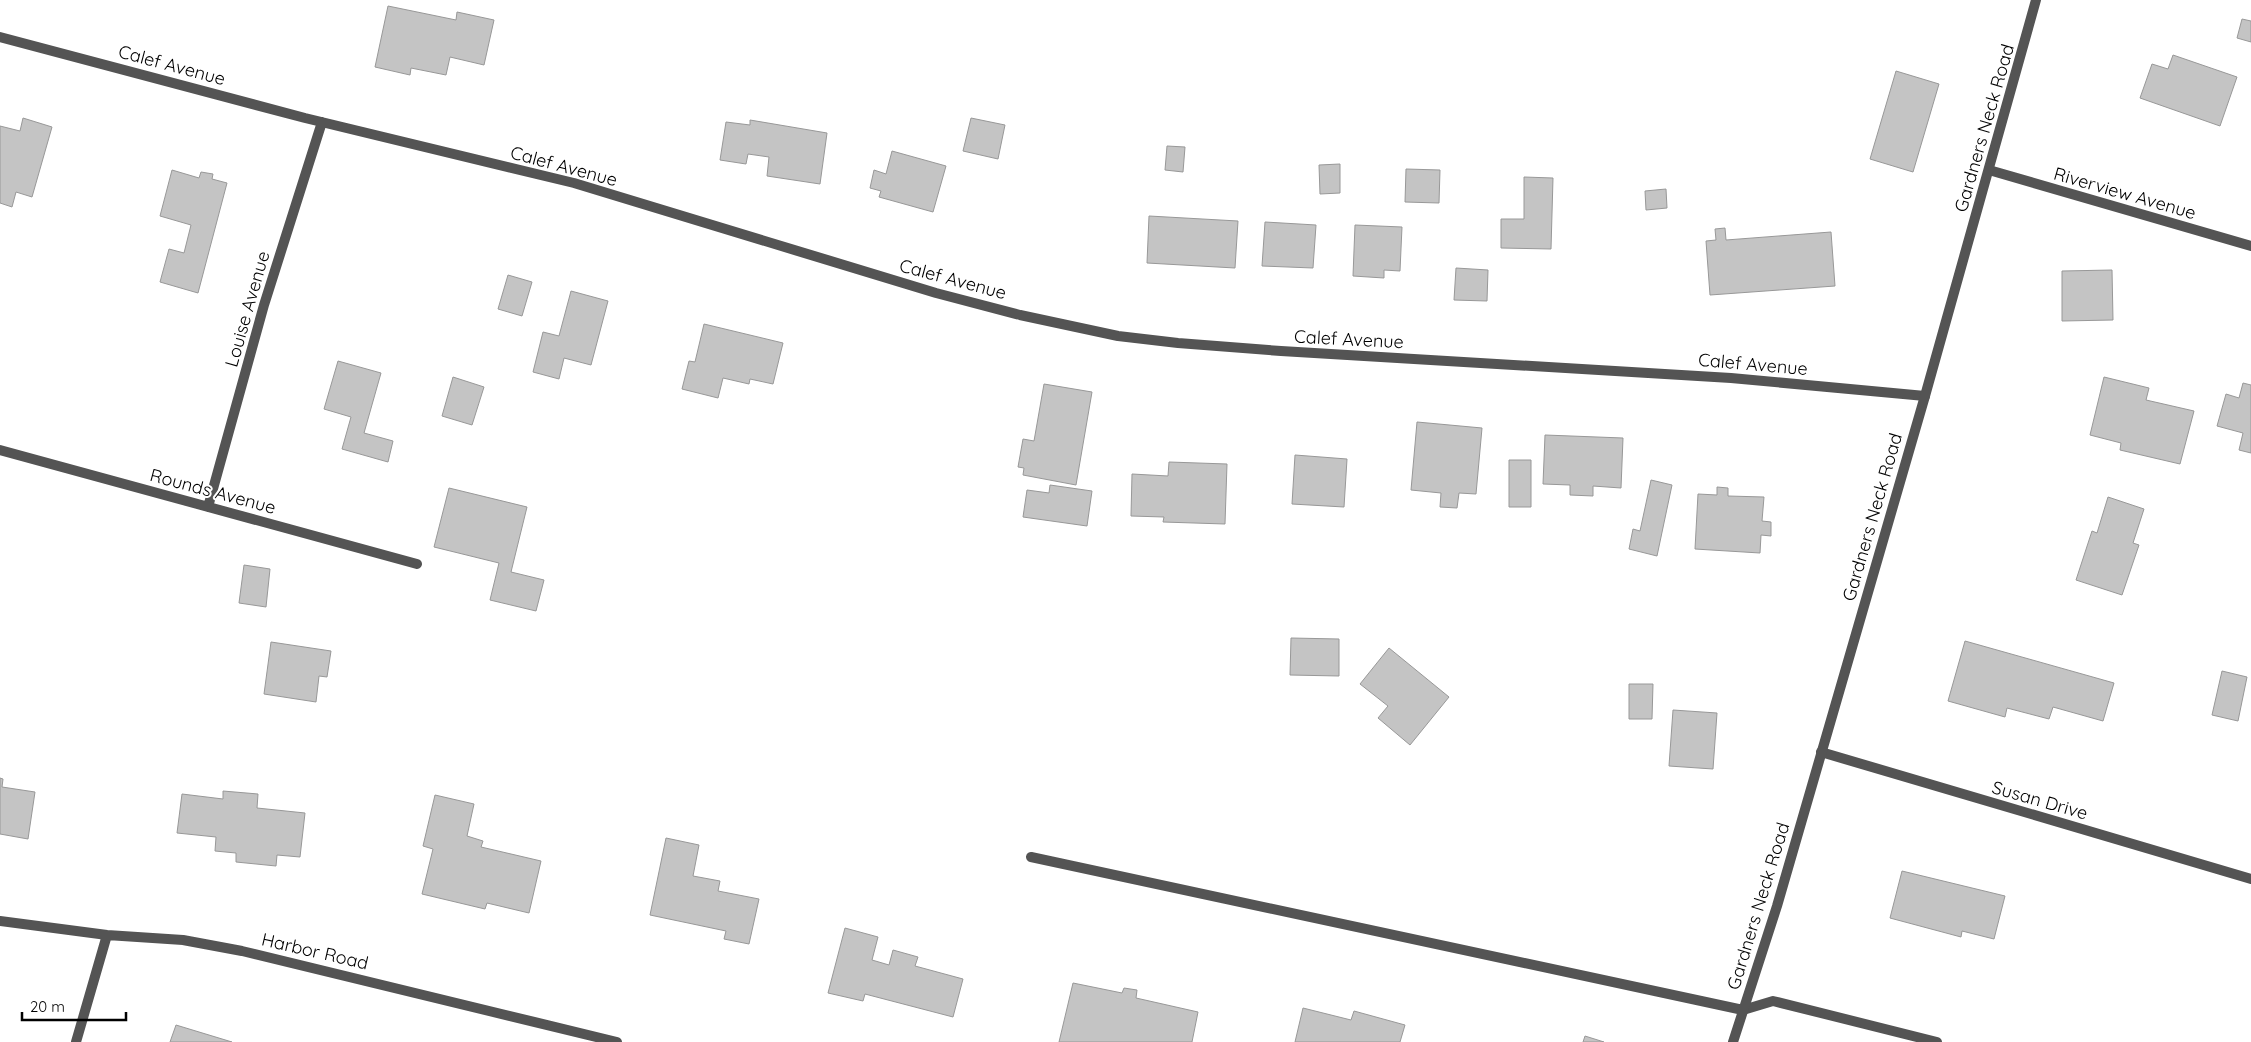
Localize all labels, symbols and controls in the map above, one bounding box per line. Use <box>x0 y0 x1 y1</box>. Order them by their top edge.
street label: Calef Avenue <box>116 40 228 90</box>
street label: Gardners Neck Road <box>1949 41 2019 215</box>
street label: Calef Avenue <box>508 141 620 191</box>
street label: Riverview Avenue <box>2051 162 2199 224</box>
street label: Louise Avenue <box>219 248 275 370</box>
street label: Calef Avenue <box>897 254 1009 304</box>
street label: Calef Avenue <box>1294 325 1404 353</box>
street label: Calef Avenue <box>1697 348 1809 380</box>
street label: Gardners Neck Road <box>1837 430 1907 604</box>
street label: Rounds Avenue <box>148 463 278 519</box>
street label: Susan Drive <box>1989 775 2091 825</box>
street label: Gardners Neck Road <box>1722 820 1794 992</box>
street label: Harbor Road <box>259 928 371 974</box>
scale bar <box>22 990 126 1022</box>
text: 20 m <box>30 997 65 1016</box>

